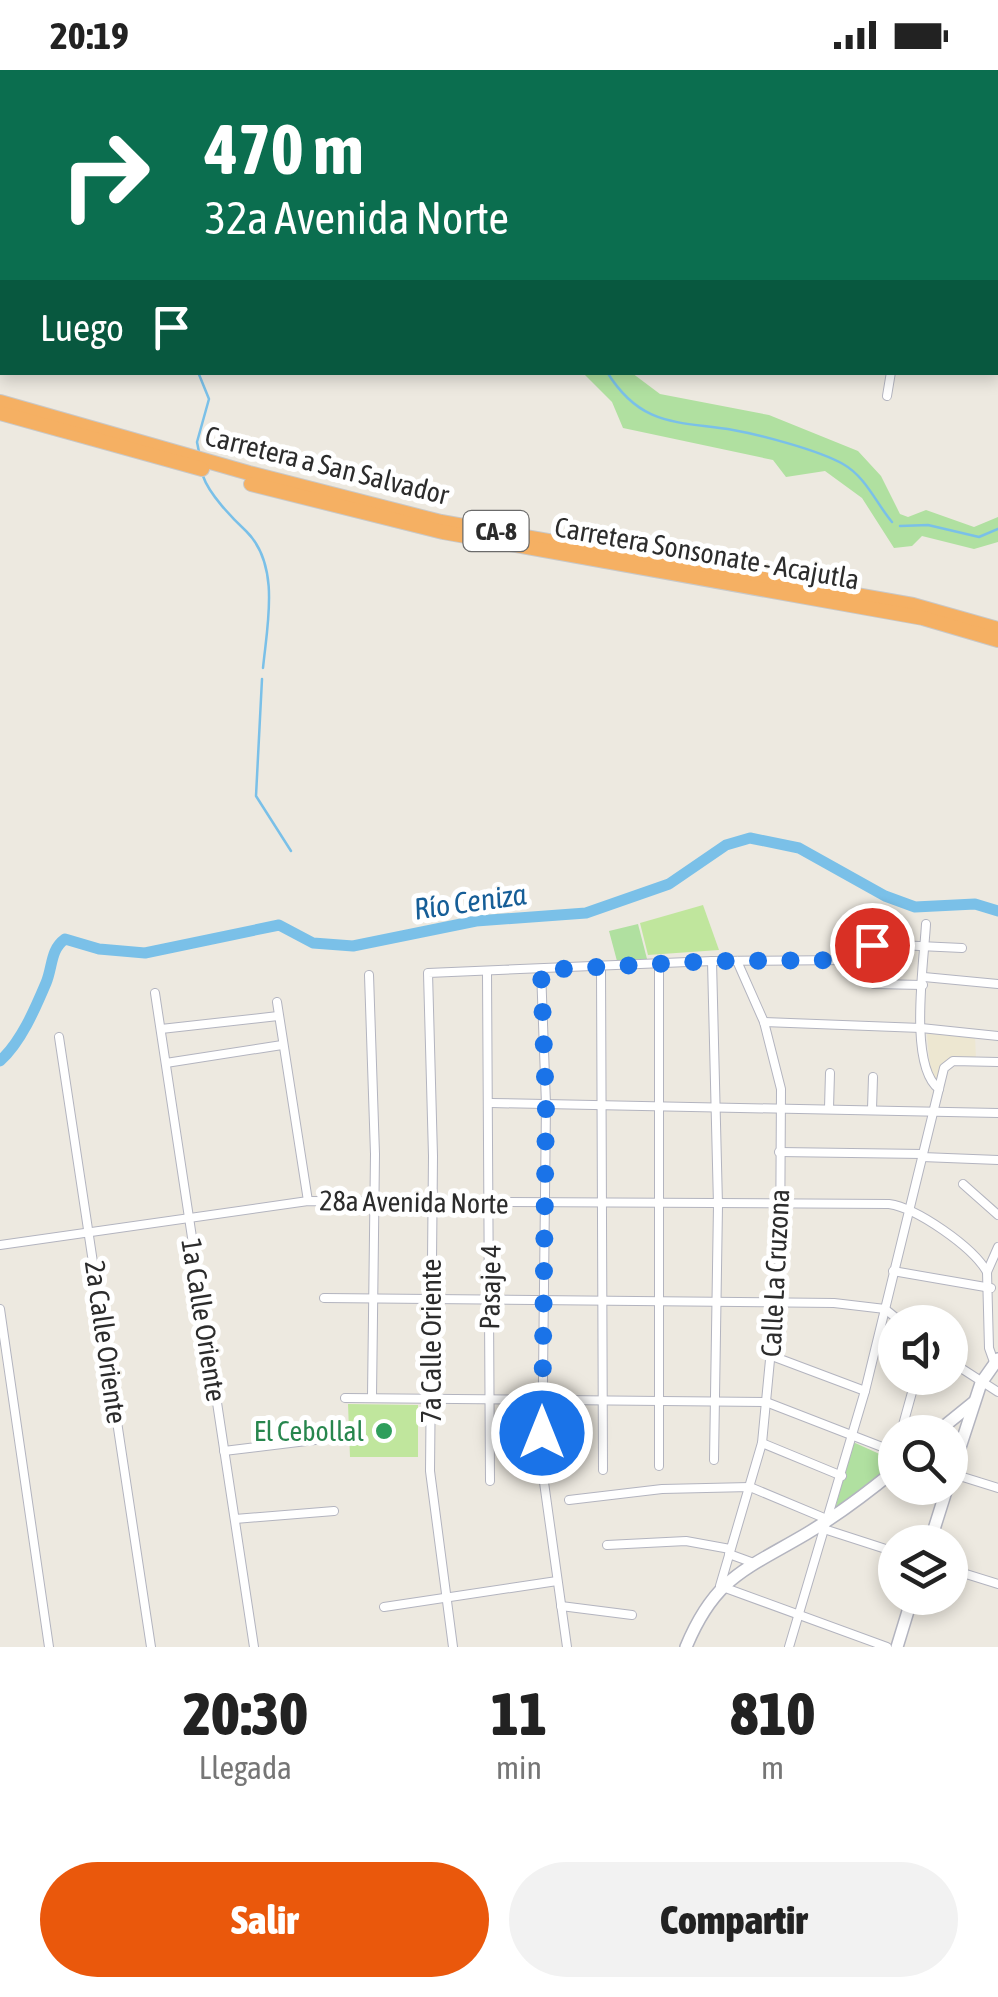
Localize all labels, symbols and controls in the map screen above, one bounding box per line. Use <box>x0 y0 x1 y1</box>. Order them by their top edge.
text: 20:19 <box>50 14 129 57</box>
text: 470 m <box>205 109 364 189</box>
icon: right <box>40 110 170 240</box>
text: 32a Avenida Norte <box>205 192 509 244</box>
icon: arrive <box>144 300 199 355</box>
text: Luego <box>40 306 124 349</box>
street label: Carretera a San Salvador <box>202 419 453 511</box>
street label: Carretera Sonsonate - Acajutla <box>552 510 862 596</box>
road number: CA-8 <box>464 511 528 551</box>
water label: Río Ceniza <box>412 876 528 926</box>
pin <box>830 903 915 988</box>
icon: arrive <box>845 918 900 973</box>
street label: 28a Avenida Norte <box>319 1184 509 1220</box>
street label: Calle La Cruzona <box>755 1188 795 1358</box>
street label: 1a Calle Oriente <box>175 1236 233 1404</box>
street label: Pasaje 4 <box>473 1244 507 1330</box>
street label: 2a Calle Oriente <box>79 1258 133 1426</box>
street label: 7a Calle Oriente <box>415 1259 447 1423</box>
map controls <box>878 1305 968 1615</box>
button: sound <box>878 1305 968 1395</box>
position arrow <box>490 1381 594 1485</box>
place label: El Cebollal <box>254 1415 365 1447</box>
button: search <box>878 1415 968 1505</box>
marker: El Cebollal <box>373 1420 395 1442</box>
button: layers <box>878 1525 968 1615</box>
text: 20:30 <box>183 1679 308 1748</box>
text: 11 <box>491 1679 547 1748</box>
text: 810 <box>730 1679 815 1748</box>
text: Llegada <box>199 1749 292 1786</box>
text: min <box>496 1749 542 1786</box>
text: m <box>761 1749 784 1786</box>
button: Salir <box>40 1862 489 1977</box>
button: Compartir <box>509 1862 958 1977</box>

